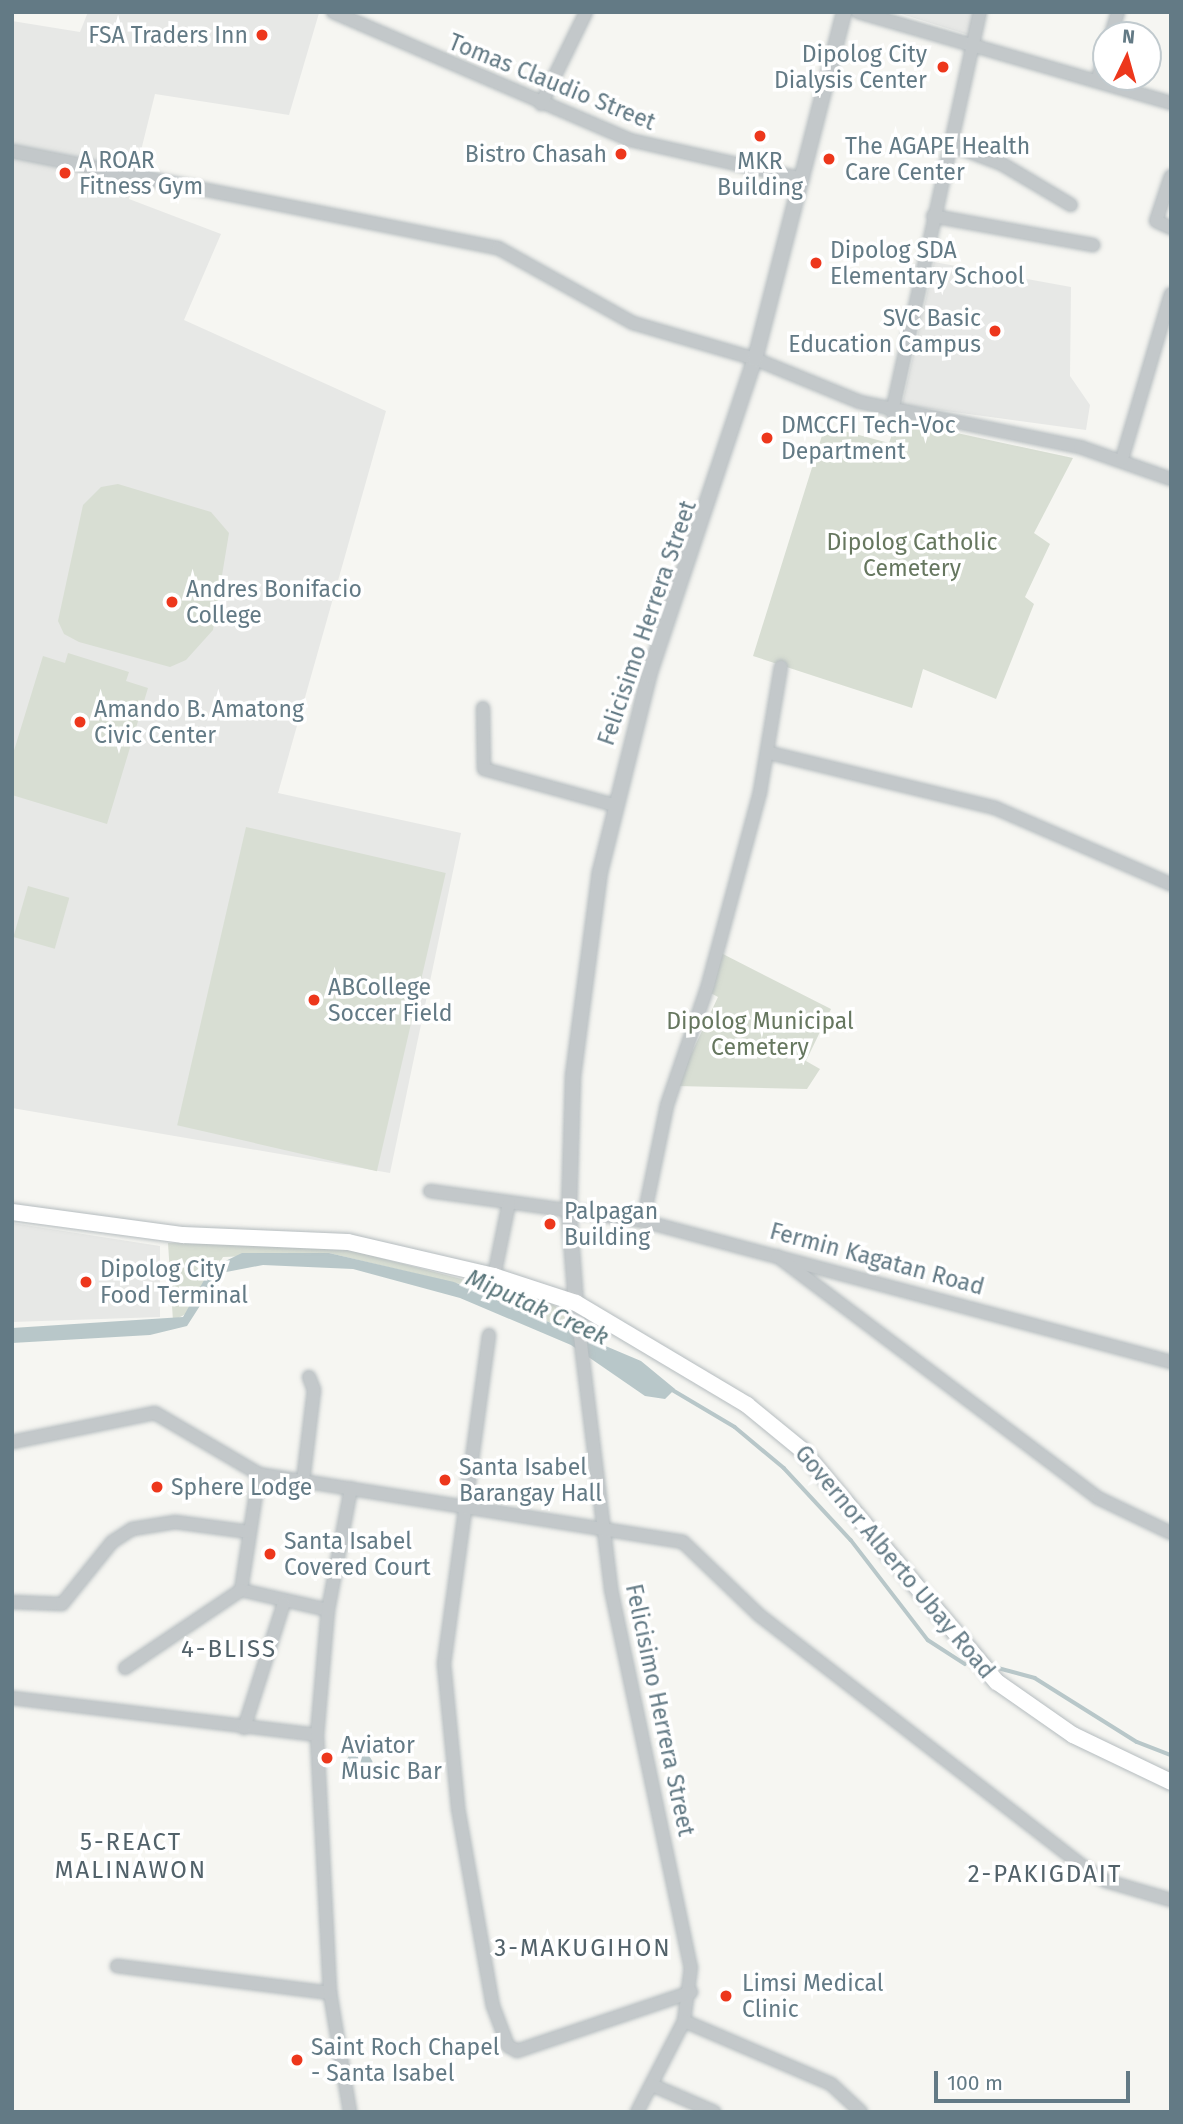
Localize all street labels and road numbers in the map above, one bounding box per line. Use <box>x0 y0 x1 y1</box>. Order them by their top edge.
street label: Tomas Claudio Street <box>445 28 659 136</box>
street label: Felicisimo Herrera Street <box>592 497 702 749</box>
street label: Fermin Kagatan Road <box>767 1217 987 1301</box>
street label: Governor Alberto Ubay Road <box>789 1440 1001 1684</box>
street label: Felicisimo Herrera Street <box>620 1581 700 1839</box>

